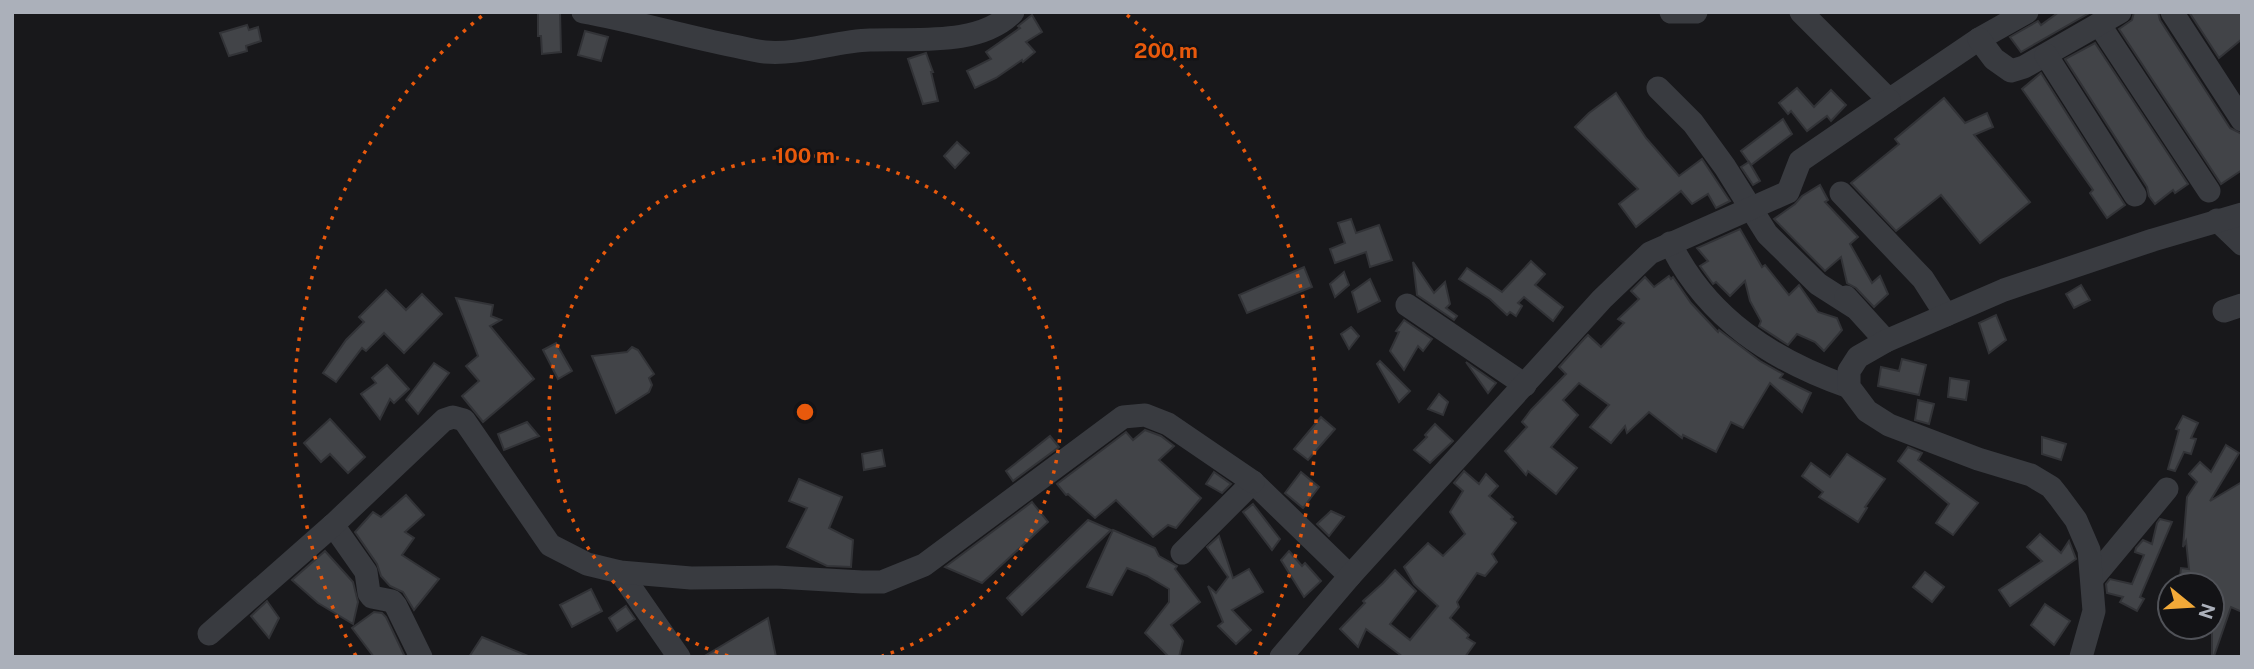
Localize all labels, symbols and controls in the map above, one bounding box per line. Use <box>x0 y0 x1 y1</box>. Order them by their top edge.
text: 200 m <box>1134 38 1198 63</box>
text: 100 m <box>775 143 835 168</box>
centre of rings <box>793 400 817 424</box>
north arrow <box>2156 571 2226 641</box>
text: N <box>2194 601 2220 622</box>

